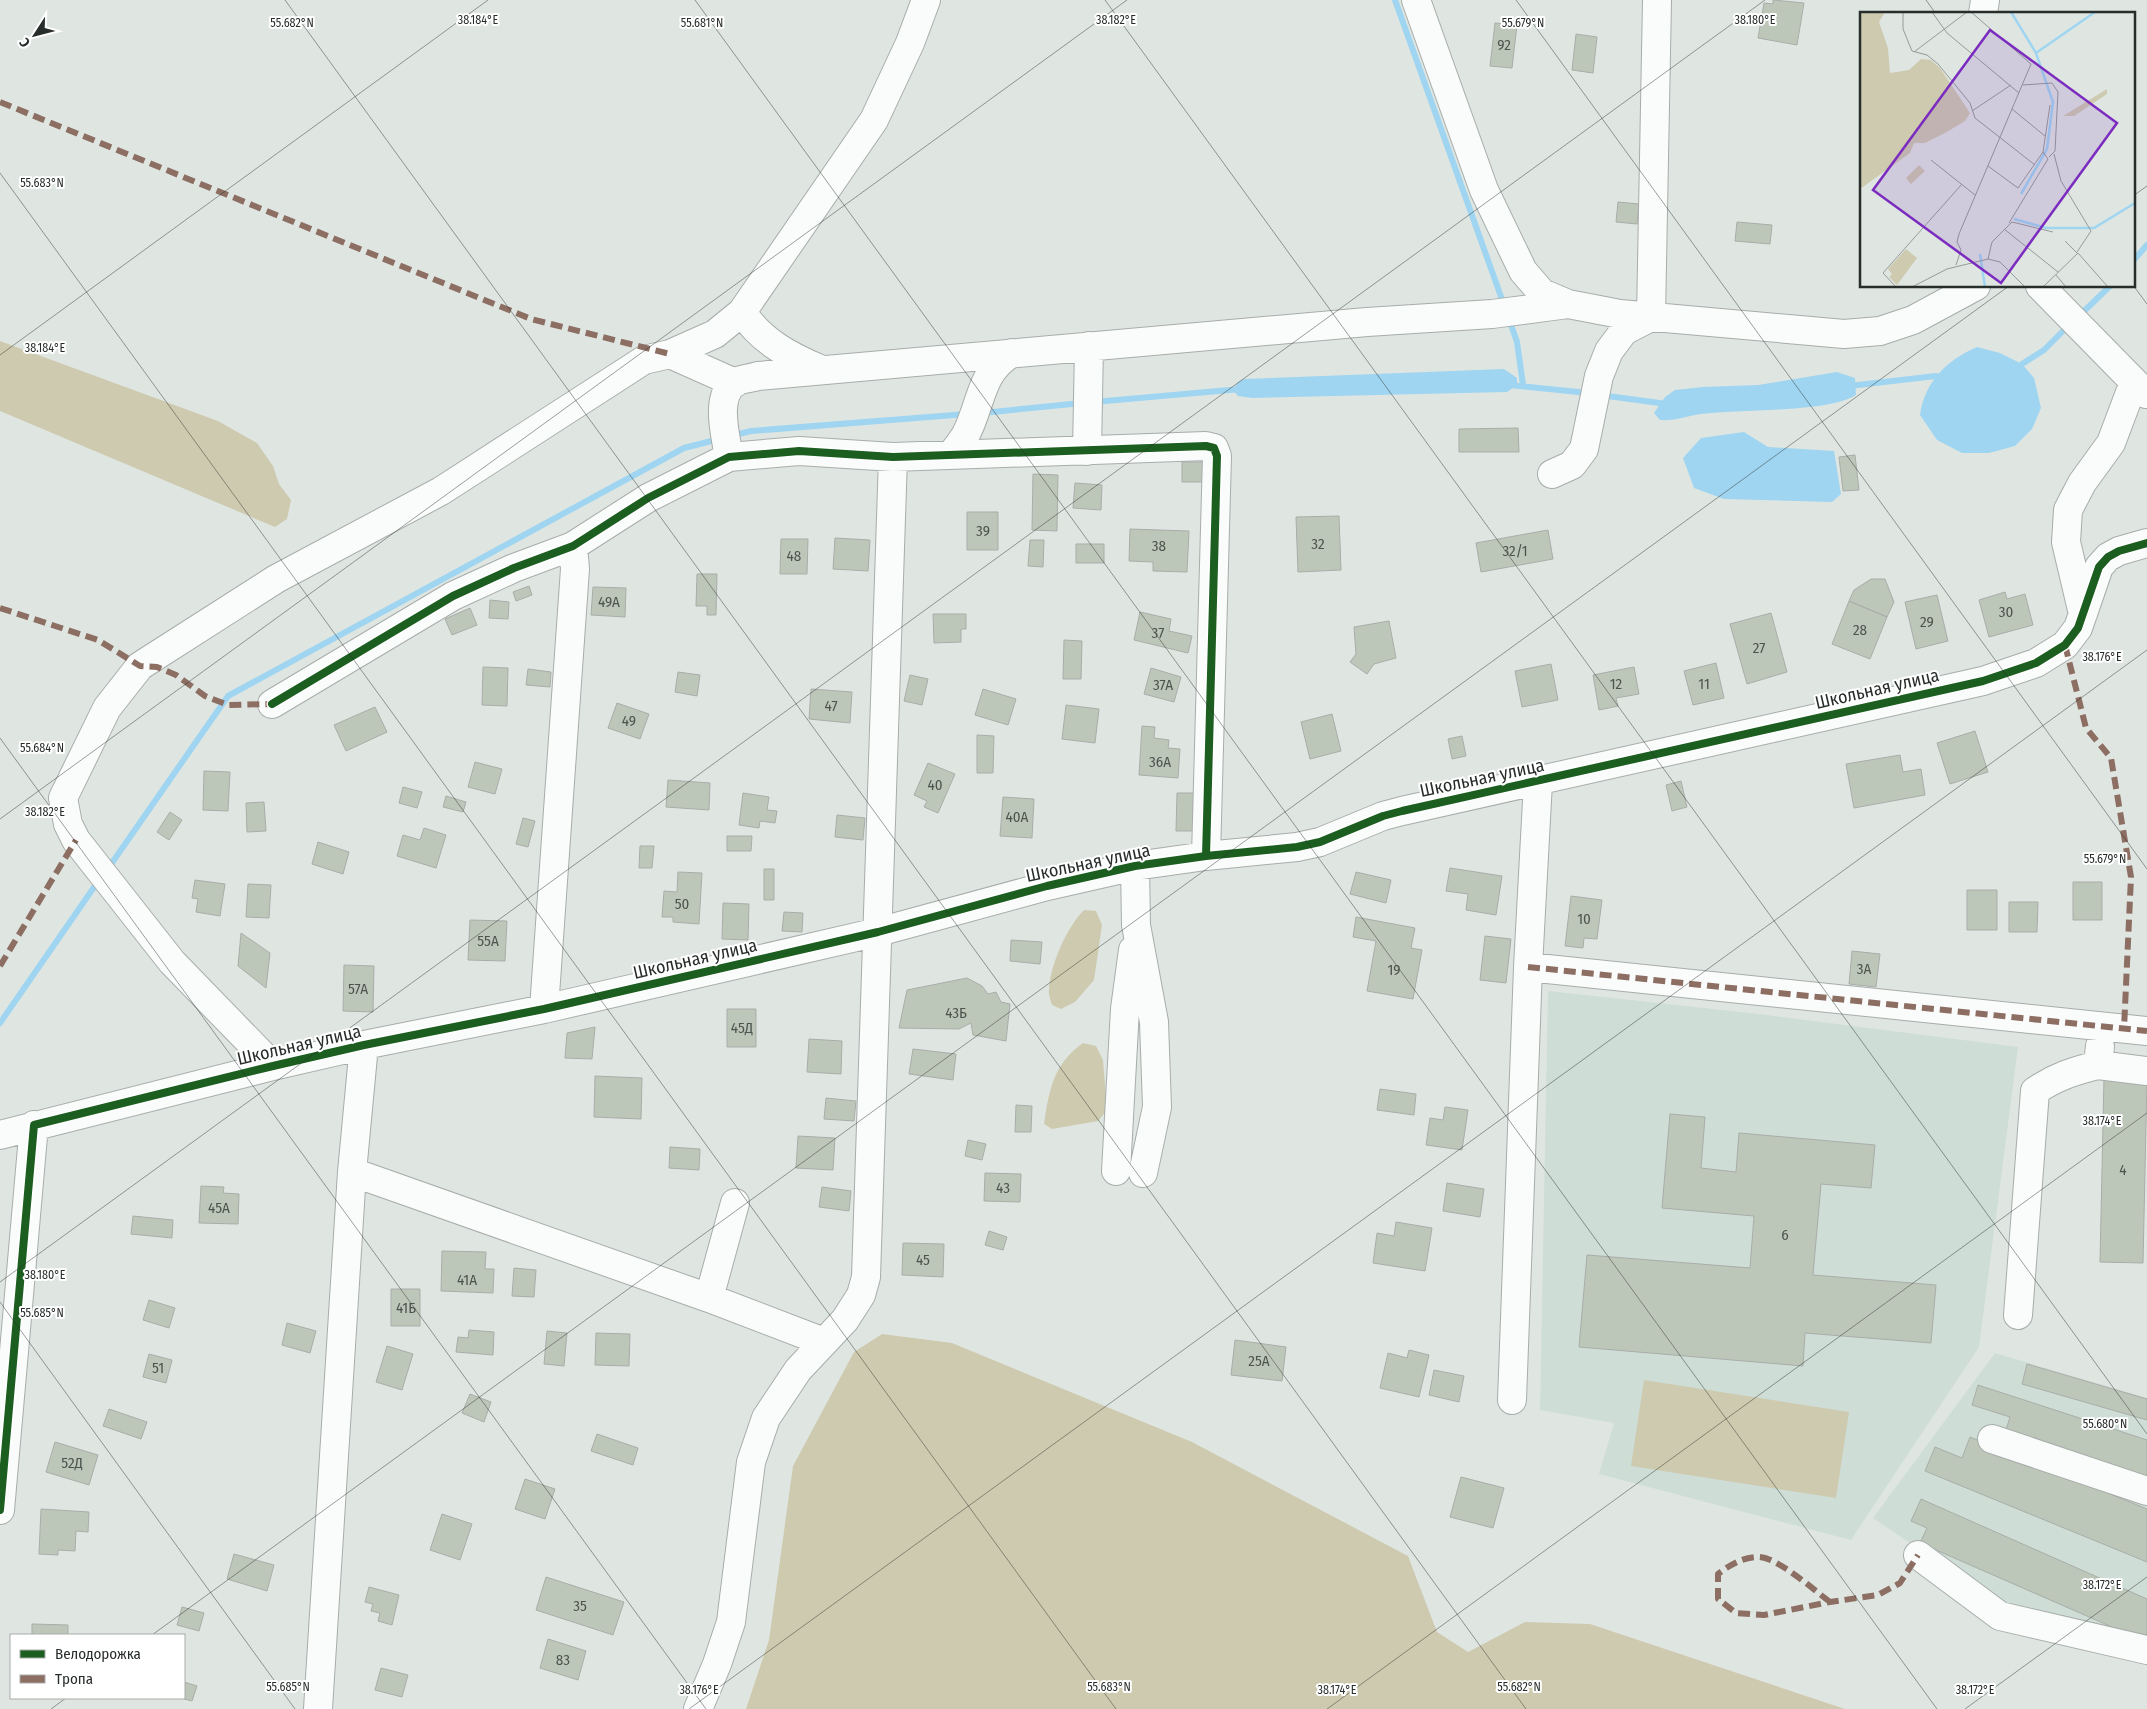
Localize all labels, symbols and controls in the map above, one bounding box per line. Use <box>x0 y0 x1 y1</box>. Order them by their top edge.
north arrow <box>10 10 60 60</box>
inset map <box>1860 12 2134 288</box>
text: 38.184°E <box>458 13 499 27</box>
text: 38.182°E <box>1096 13 1136 27</box>
text: 38.180°E <box>1735 13 1776 27</box>
text: 55.682°N <box>270 16 314 30</box>
text: 55.681°N <box>681 16 723 30</box>
text: 55.679°N <box>1502 16 1544 30</box>
text: С <box>15 34 34 50</box>
house number: 92 <box>1497 36 1511 54</box>
text: 55.683°N <box>20 176 64 190</box>
text: 38.184°E <box>25 341 66 355</box>
house number: 39 <box>976 522 990 540</box>
house number: 32 <box>1311 535 1325 553</box>
house number: 38 <box>1152 537 1166 555</box>
house number: 32/1 <box>1502 542 1528 560</box>
house number: 48 <box>787 547 801 565</box>
house number: 49А <box>598 593 620 611</box>
house number: 30 <box>1999 603 2013 621</box>
house number: 29 <box>1920 613 1934 631</box>
house number: 28 <box>1853 621 1867 639</box>
house number: 37 <box>1152 624 1164 642</box>
house number: 27 <box>1753 639 1765 657</box>
text: 38.176°E <box>2082 650 2122 664</box>
street label: Школьная улица <box>1813 664 1941 714</box>
house number: 12 <box>1610 675 1623 693</box>
house number: 11 <box>1698 675 1710 693</box>
house number: 37А <box>1153 676 1173 694</box>
house number: 47 <box>824 697 838 715</box>
house number: 49 <box>622 712 636 730</box>
text: 55.684°N <box>20 741 64 755</box>
house number: 36А <box>1149 753 1171 771</box>
street label: Школьная улица <box>1418 754 1546 802</box>
house number: 40 <box>927 776 943 794</box>
text: 38.182°E <box>25 805 65 819</box>
house number: 40А <box>1006 808 1029 826</box>
street label: Школьная улица <box>1024 839 1152 887</box>
text: 55.679°N <box>2084 852 2126 866</box>
house number: 50 <box>675 895 689 913</box>
house number: 10 <box>1577 910 1591 928</box>
house number: 55А <box>477 932 499 950</box>
street label: Школьная улица <box>631 934 759 984</box>
house number: 3А <box>1857 960 1871 978</box>
house number: 19 <box>1387 961 1401 979</box>
house number: 57А <box>348 980 368 998</box>
house number: 43Б <box>945 1004 967 1022</box>
house number: 45Д <box>731 1019 753 1037</box>
street label: Школьная улица <box>235 1020 363 1070</box>
text: 38.174°E <box>2083 1114 2122 1128</box>
house number: 4 <box>2119 1161 2127 1179</box>
house number: 43 <box>996 1179 1010 1197</box>
house number: 45А <box>208 1199 230 1217</box>
house number: 6 <box>1781 1226 1789 1244</box>
house number: 45 <box>916 1251 930 1269</box>
text: 38.180°E <box>25 1268 66 1282</box>
house number: 41А <box>457 1271 477 1289</box>
house number: 41Б <box>396 1299 416 1317</box>
text: 55.685°N <box>20 1306 64 1320</box>
house number: 25А <box>1248 1352 1270 1370</box>
house number: 51 <box>152 1359 164 1377</box>
text: 55.680°N <box>2083 1417 2127 1431</box>
house number: 52Д <box>61 1454 83 1472</box>
text: 38.172°E <box>2083 1578 2122 1592</box>
house number: 35 <box>573 1597 587 1615</box>
legend <box>10 1634 185 1699</box>
text: Велодорожка <box>55 1645 141 1663</box>
house number: 83 <box>556 1651 570 1669</box>
text: Тропа <box>55 1670 93 1688</box>
text: 55.685°N <box>266 1680 310 1694</box>
text: 55.683°N <box>1087 1680 1131 1694</box>
text: 55.682°N <box>1497 1680 1541 1694</box>
text: 38.176°E <box>679 1683 719 1697</box>
text: 38.174°E <box>1318 1683 1357 1697</box>
text: 38.172°E <box>1956 1683 1995 1697</box>

